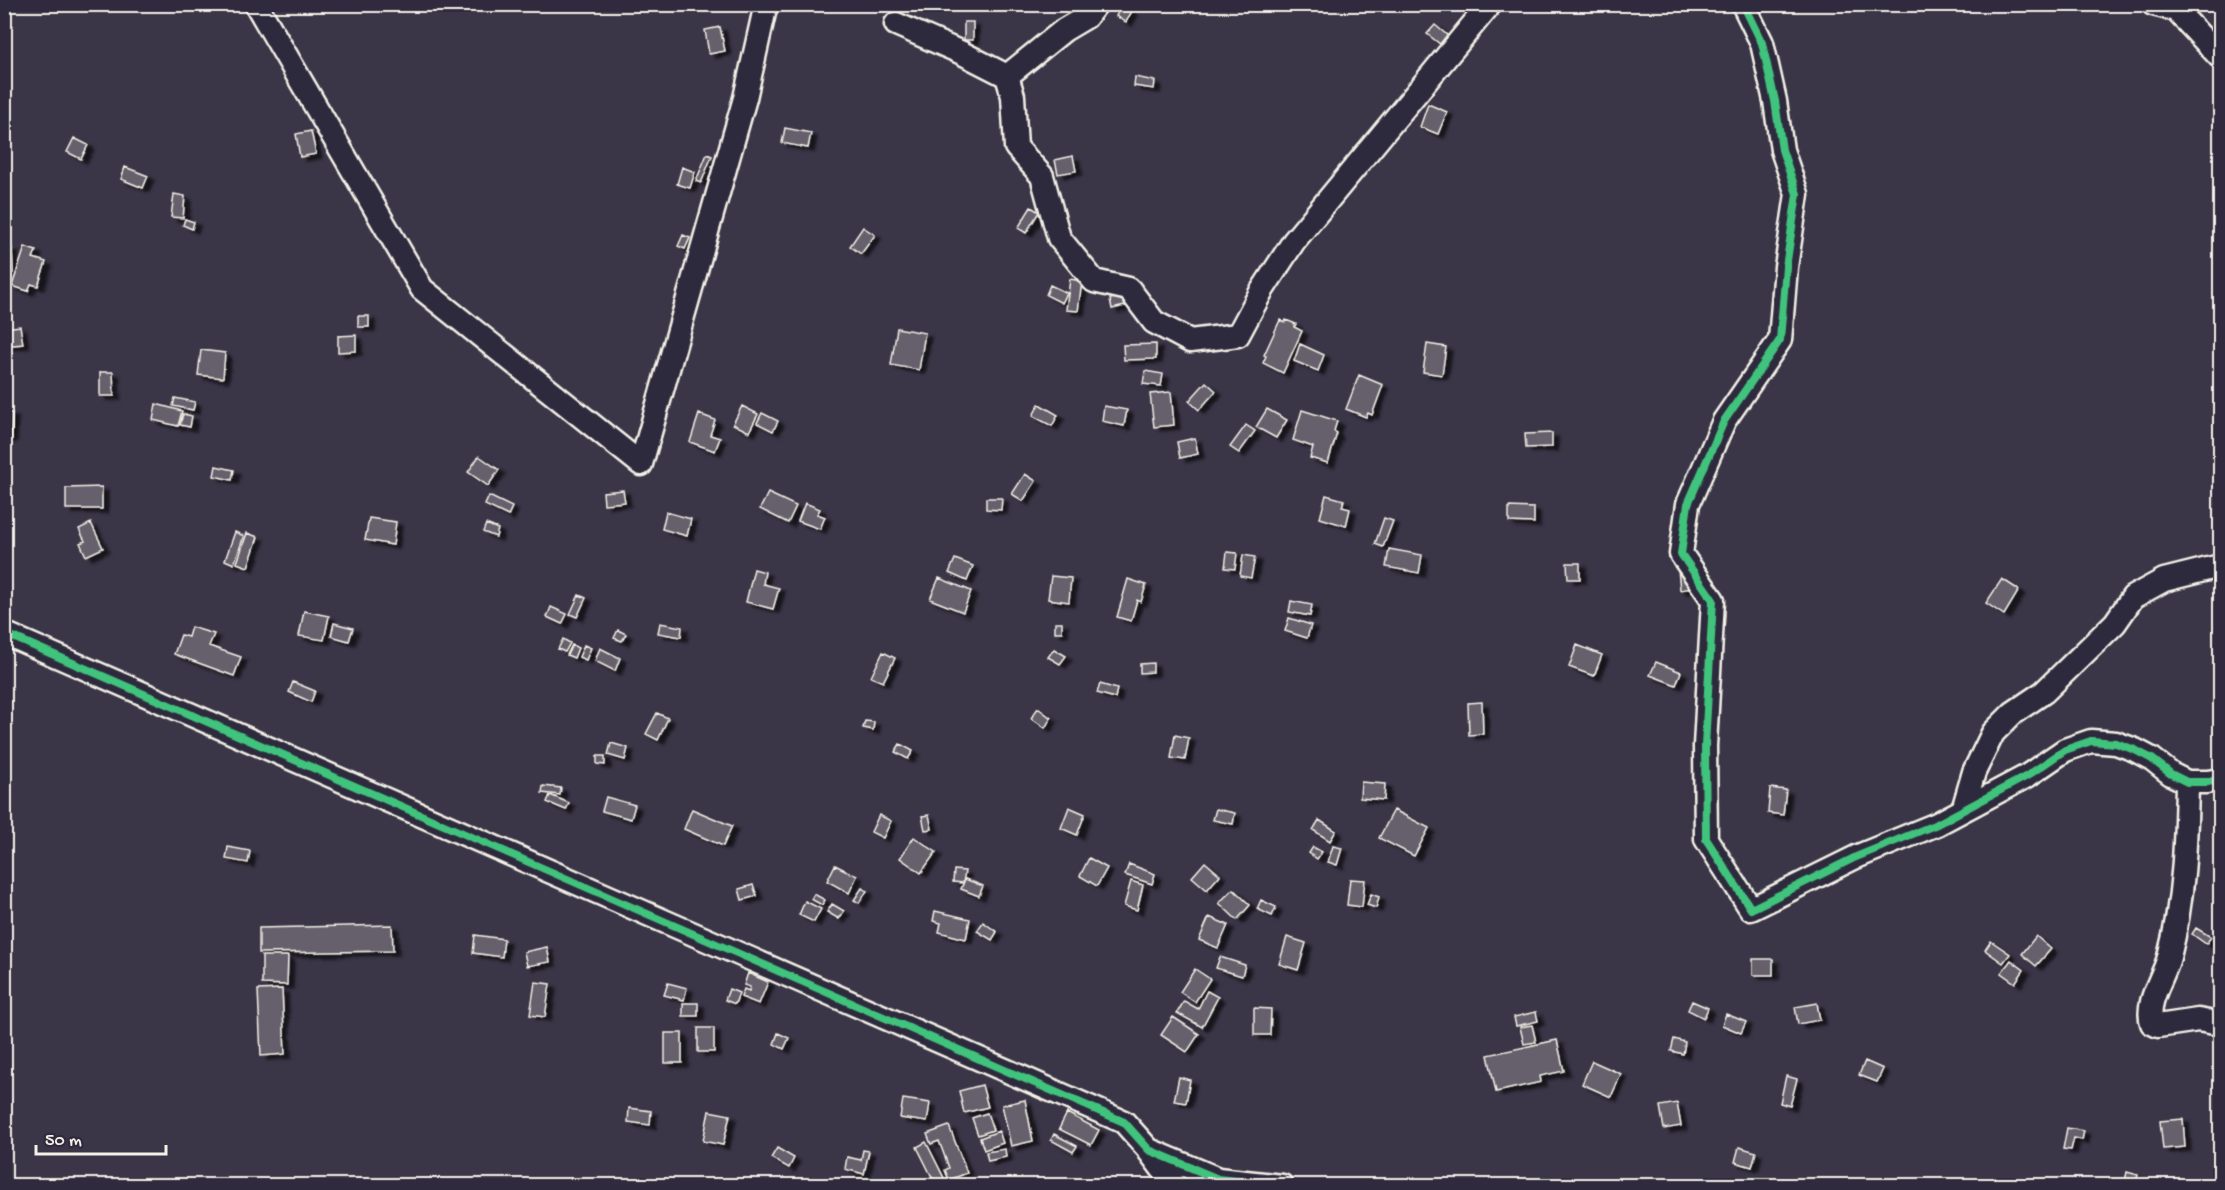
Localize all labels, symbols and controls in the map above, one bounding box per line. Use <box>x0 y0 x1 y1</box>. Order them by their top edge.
scale bar <box>36 1118 166 1156</box>
text: 50 m <box>45 1131 82 1152</box>

